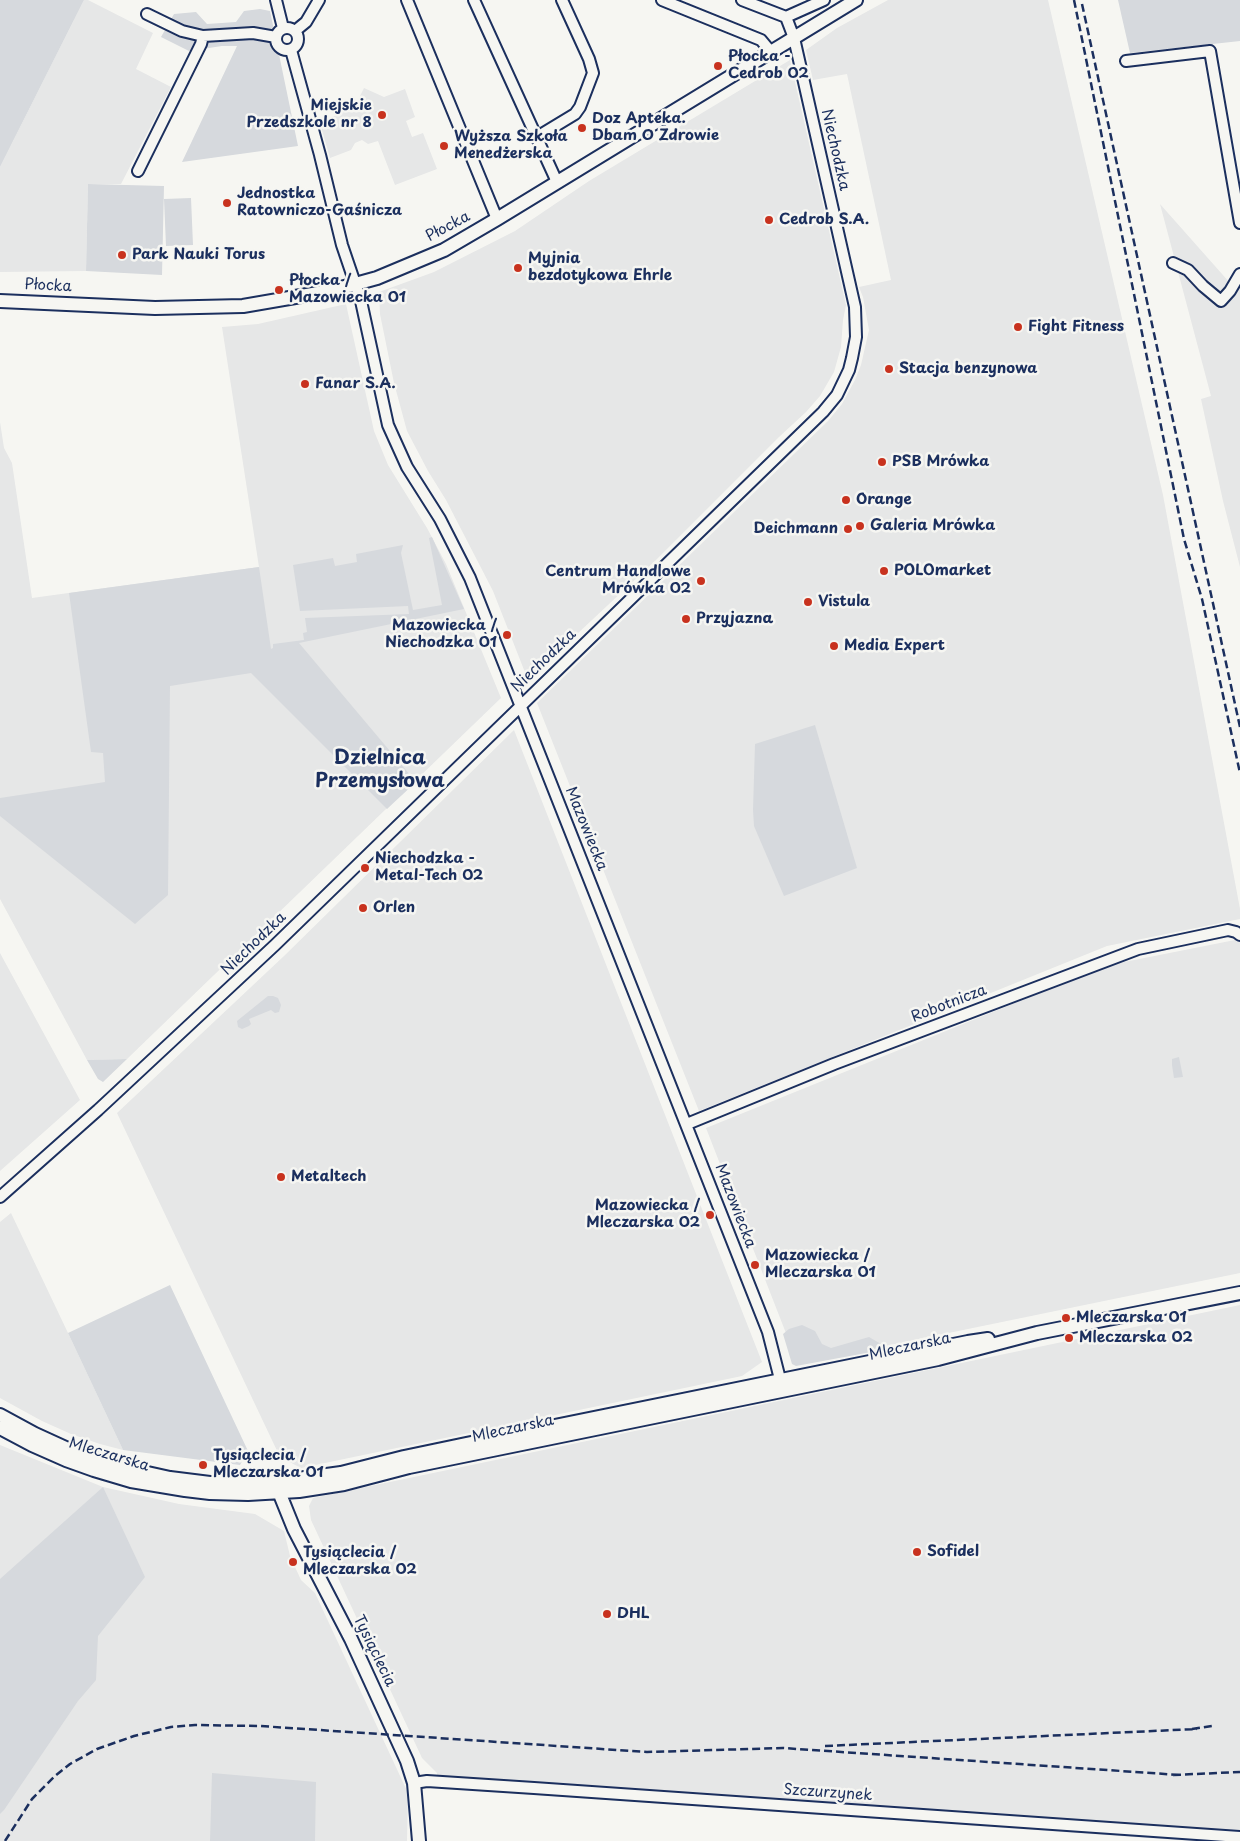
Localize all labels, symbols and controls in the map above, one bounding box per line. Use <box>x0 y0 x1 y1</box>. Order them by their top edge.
place label: Płocka - Cedrob 02 <box>728 48 809 83</box>
marker: Płocka - Cedrob 02 <box>712 60 724 72</box>
place label: Miejskie Przedszkole nr 8 <box>247 97 372 132</box>
street label: Niechodzka <box>817 108 853 192</box>
marker: Miejskie Przedszkole nr 8 <box>376 109 388 121</box>
place label: Doz Apteka. Dbam O Zdrowie <box>592 110 719 145</box>
marker: Doz Apteka. Dbam O Zdrowie <box>576 122 588 134</box>
place label: Wyższa Szkoła Menedżerska <box>454 128 568 163</box>
marker: Wyższa Szkoła Menedżerska <box>438 140 450 152</box>
place label: Jednostka Ratowniczo-Gaśnicza <box>237 185 402 220</box>
marker: Jednostka Ratowniczo-Gaśnicza <box>221 197 233 209</box>
street label: Płocka <box>423 208 473 246</box>
place label: Cedrob S.A. <box>779 211 869 229</box>
marker: Cedrob S.A. <box>763 214 775 226</box>
place label: Park Nauki Torus <box>132 246 265 264</box>
marker: Park Nauki Torus <box>116 249 128 261</box>
place label: Myjnia bezdotykowa Ehrle <box>528 250 672 285</box>
marker: Myjnia bezdotykowa Ehrle <box>512 262 524 274</box>
place label: Płocka / Mazowiecka 01 <box>289 272 406 307</box>
street label: Płocka <box>24 276 72 296</box>
marker: Płocka / Mazowiecka 01 <box>273 284 285 296</box>
place label: Fight Fitness <box>1028 318 1124 336</box>
marker: Fight Fitness <box>1012 321 1024 333</box>
place label: Stacja benzynowa <box>899 360 1037 378</box>
marker: Stacja benzynowa <box>883 363 895 375</box>
place label: Fanar S.A. <box>315 375 396 393</box>
marker: Fanar S.A. <box>299 378 311 390</box>
place label: PSB Mrówka <box>892 453 989 471</box>
marker: PSB Mrówka <box>876 456 888 468</box>
place label: Orange <box>856 491 912 509</box>
marker: Orange <box>840 494 852 506</box>
place label: Galeria Mrówka <box>870 517 995 535</box>
place label: Deichmann <box>754 520 838 538</box>
marker: Galeria Mrówka <box>854 520 866 532</box>
marker: Deichmann <box>842 523 854 535</box>
place label: POLOmarket <box>894 562 991 580</box>
place label: Centrum Handlowe Mrówka 02 <box>545 563 691 598</box>
marker: POLOmarket <box>878 565 890 577</box>
marker: Centrum Handlowe Mrówka 02 <box>695 575 707 587</box>
place label: Vistula <box>818 593 870 611</box>
marker: Vistula <box>802 596 814 608</box>
place label: Przyjazna <box>696 610 773 628</box>
marker: Przyjazna <box>680 613 692 625</box>
place label: Mazowiecka / Niechodzka 01 <box>385 617 497 652</box>
street label: Niechodzka <box>508 626 580 696</box>
marker: Mazowiecka / Niechodzka 01 <box>501 629 513 641</box>
place label: Media Expert <box>844 637 945 655</box>
marker: Media Expert <box>828 640 840 652</box>
district label: Dzielnica Przemysłowa <box>315 746 445 793</box>
street label: Mazowiecka <box>561 784 611 874</box>
place label: Niechodzka - Metal-Tech 02 <box>375 850 483 885</box>
marker: Niechodzka - Metal-Tech 02 <box>359 862 371 874</box>
place label: Orlen <box>373 899 415 917</box>
marker: Orlen <box>357 902 369 914</box>
street label: Niechodzka <box>218 909 290 979</box>
street label: Robotnicza <box>909 981 989 1027</box>
street label: Mazowiecka <box>711 1161 759 1251</box>
place label: Metaltech <box>291 1168 367 1186</box>
marker: Metaltech <box>275 1171 287 1183</box>
place label: Mazowiecka / Mleczarska 02 <box>586 1197 700 1232</box>
marker: Mazowiecka / Mleczarska 02 <box>704 1209 716 1221</box>
place label: Mazowiecka / Mleczarska 01 <box>765 1247 876 1282</box>
marker: Mazowiecka / Mleczarska 01 <box>749 1259 761 1271</box>
place label: Mleczarska 01 <box>1076 1309 1187 1327</box>
marker: Mleczarska 01 <box>1060 1312 1072 1324</box>
place label: Mleczarska 02 <box>1079 1329 1193 1347</box>
street label: Mleczarska <box>867 1330 953 1364</box>
marker: Mleczarska 02 <box>1063 1332 1075 1344</box>
street label: Mleczarska <box>470 1412 556 1446</box>
street label: Mleczarska <box>67 1434 151 1476</box>
place label: Tysiąclecia / Mleczarska 01 <box>213 1447 324 1482</box>
marker: Tysiąclecia / Mleczarska 01 <box>197 1459 209 1471</box>
place label: Sofidel <box>927 1543 979 1561</box>
place label: Tysiąclecia / Mleczarska 02 <box>303 1544 417 1579</box>
marker: Sofidel <box>911 1546 923 1558</box>
marker: Tysiąclecia / Mleczarska 02 <box>287 1556 299 1568</box>
place label: DHL <box>617 1605 650 1623</box>
marker: DHL <box>601 1608 613 1620</box>
street label: Tysiąclecia <box>349 1612 399 1690</box>
street label: Szczurzynek <box>783 1781 873 1805</box>

